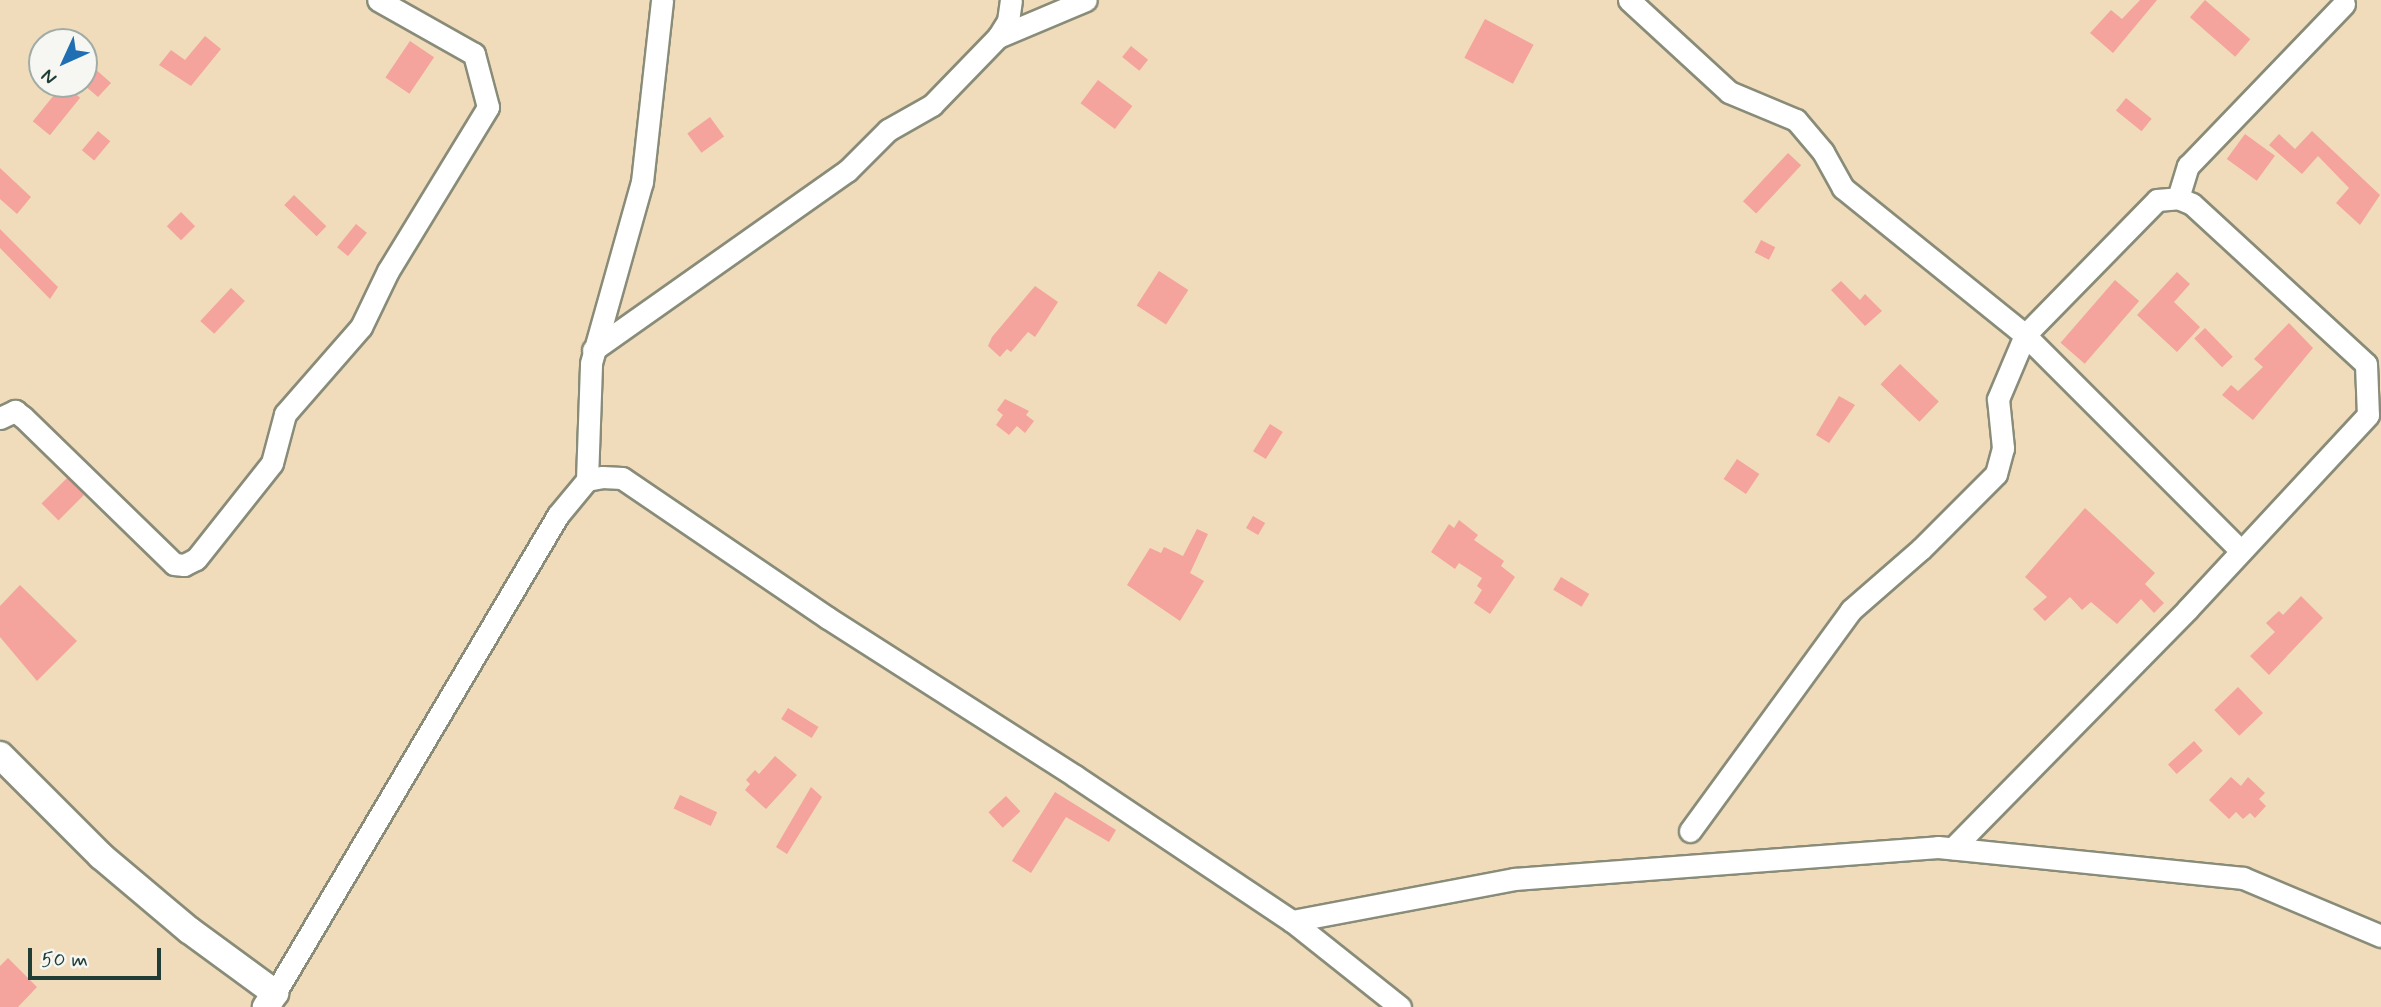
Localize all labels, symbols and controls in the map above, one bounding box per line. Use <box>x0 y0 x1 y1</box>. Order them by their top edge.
north arrow <box>28 28 98 98</box>
text: N <box>36 63 63 90</box>
scale bar <box>32 934 164 978</box>
text: 50 m <box>41 946 88 974</box>

